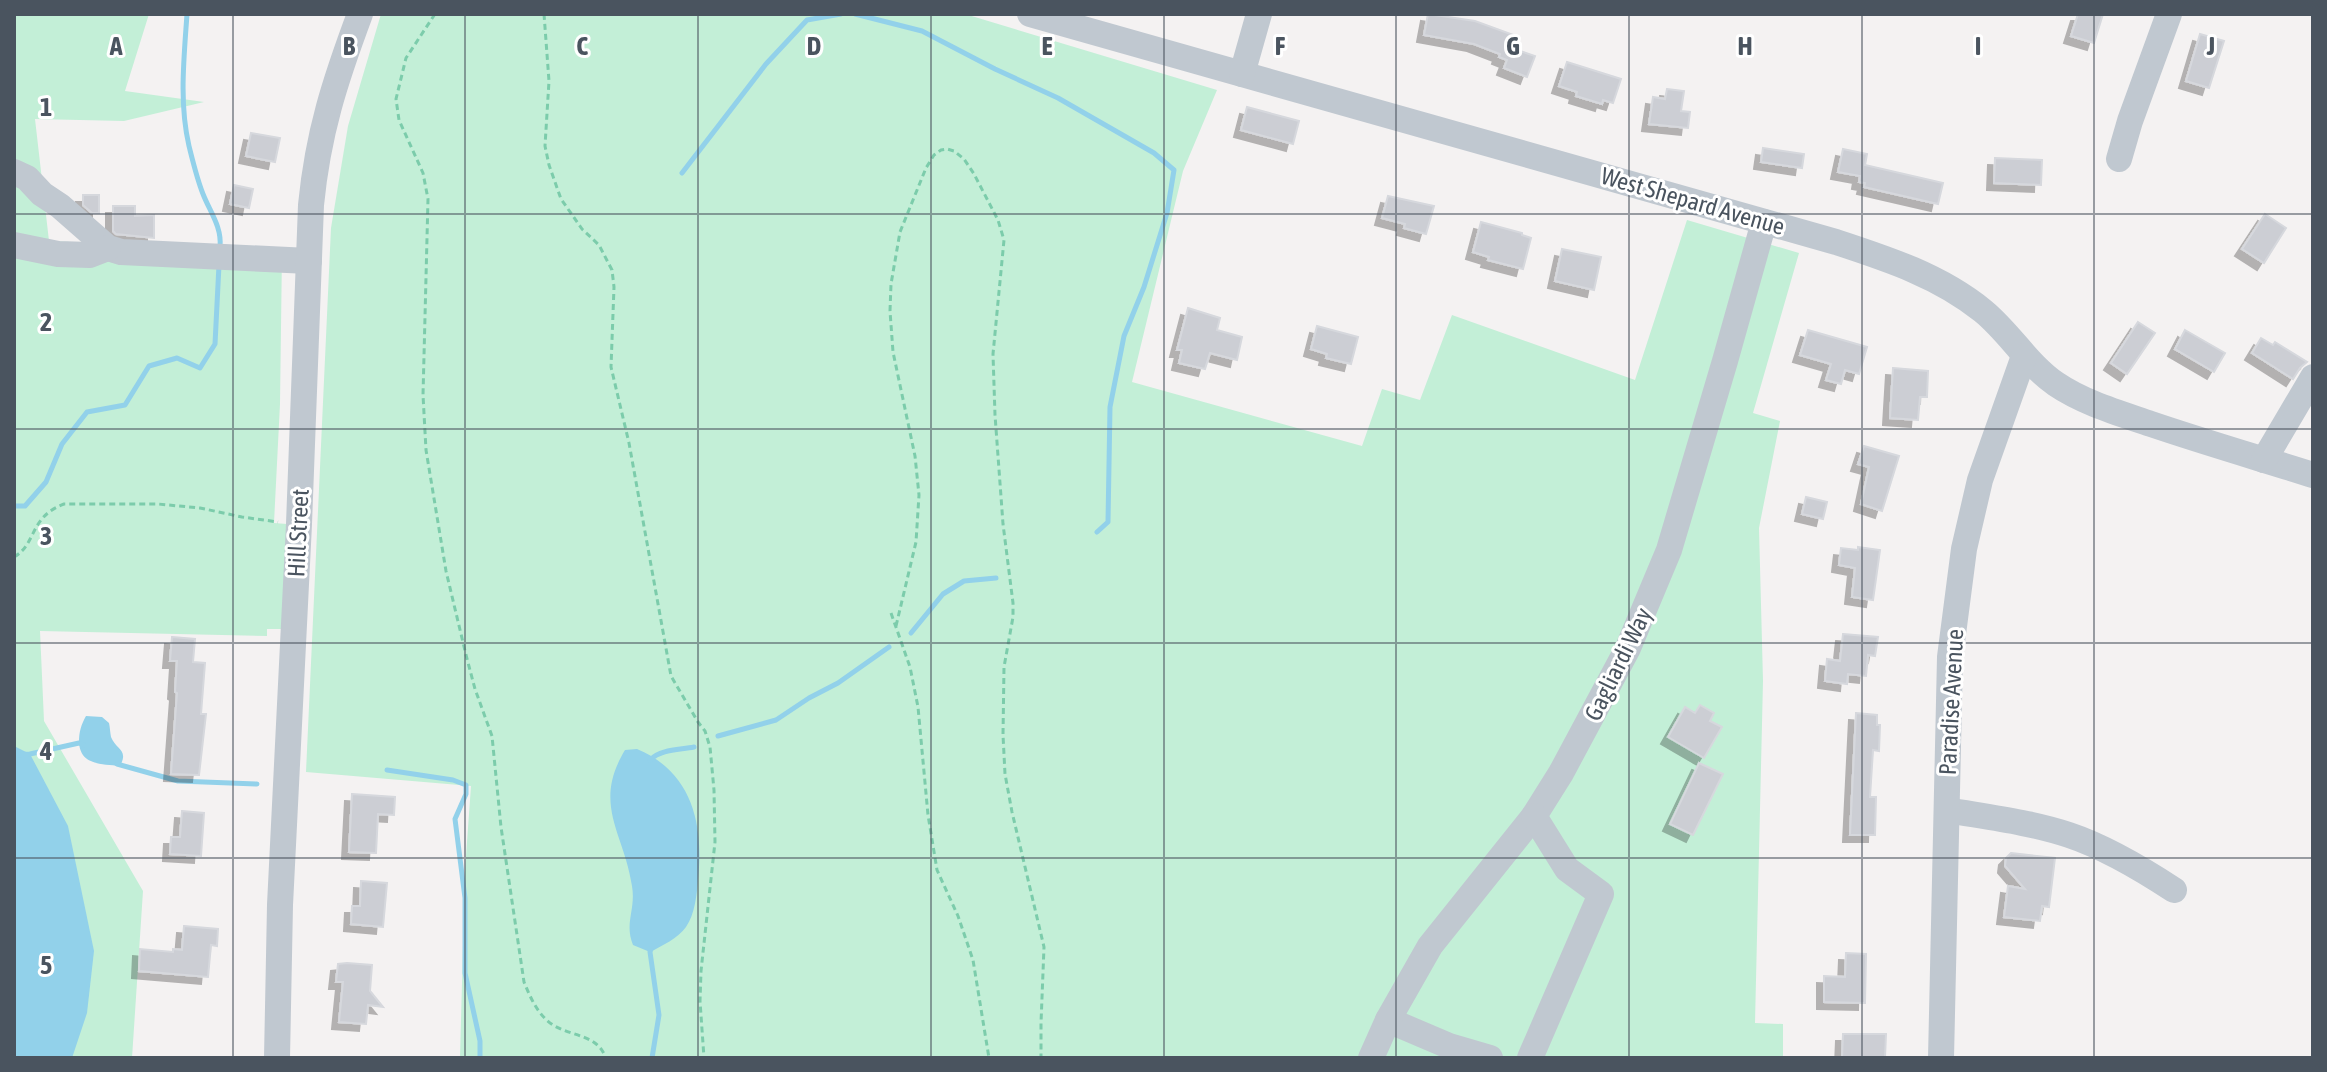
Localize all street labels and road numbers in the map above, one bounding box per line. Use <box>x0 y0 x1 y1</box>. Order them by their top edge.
street label: West Shepard Avenue <box>1598 162 1788 240</box>
street label: Hill Street <box>282 488 314 578</box>
street label: Gagliardi Way <box>1579 603 1657 725</box>
street label: Paradise Avenue <box>1934 628 1968 776</box>

